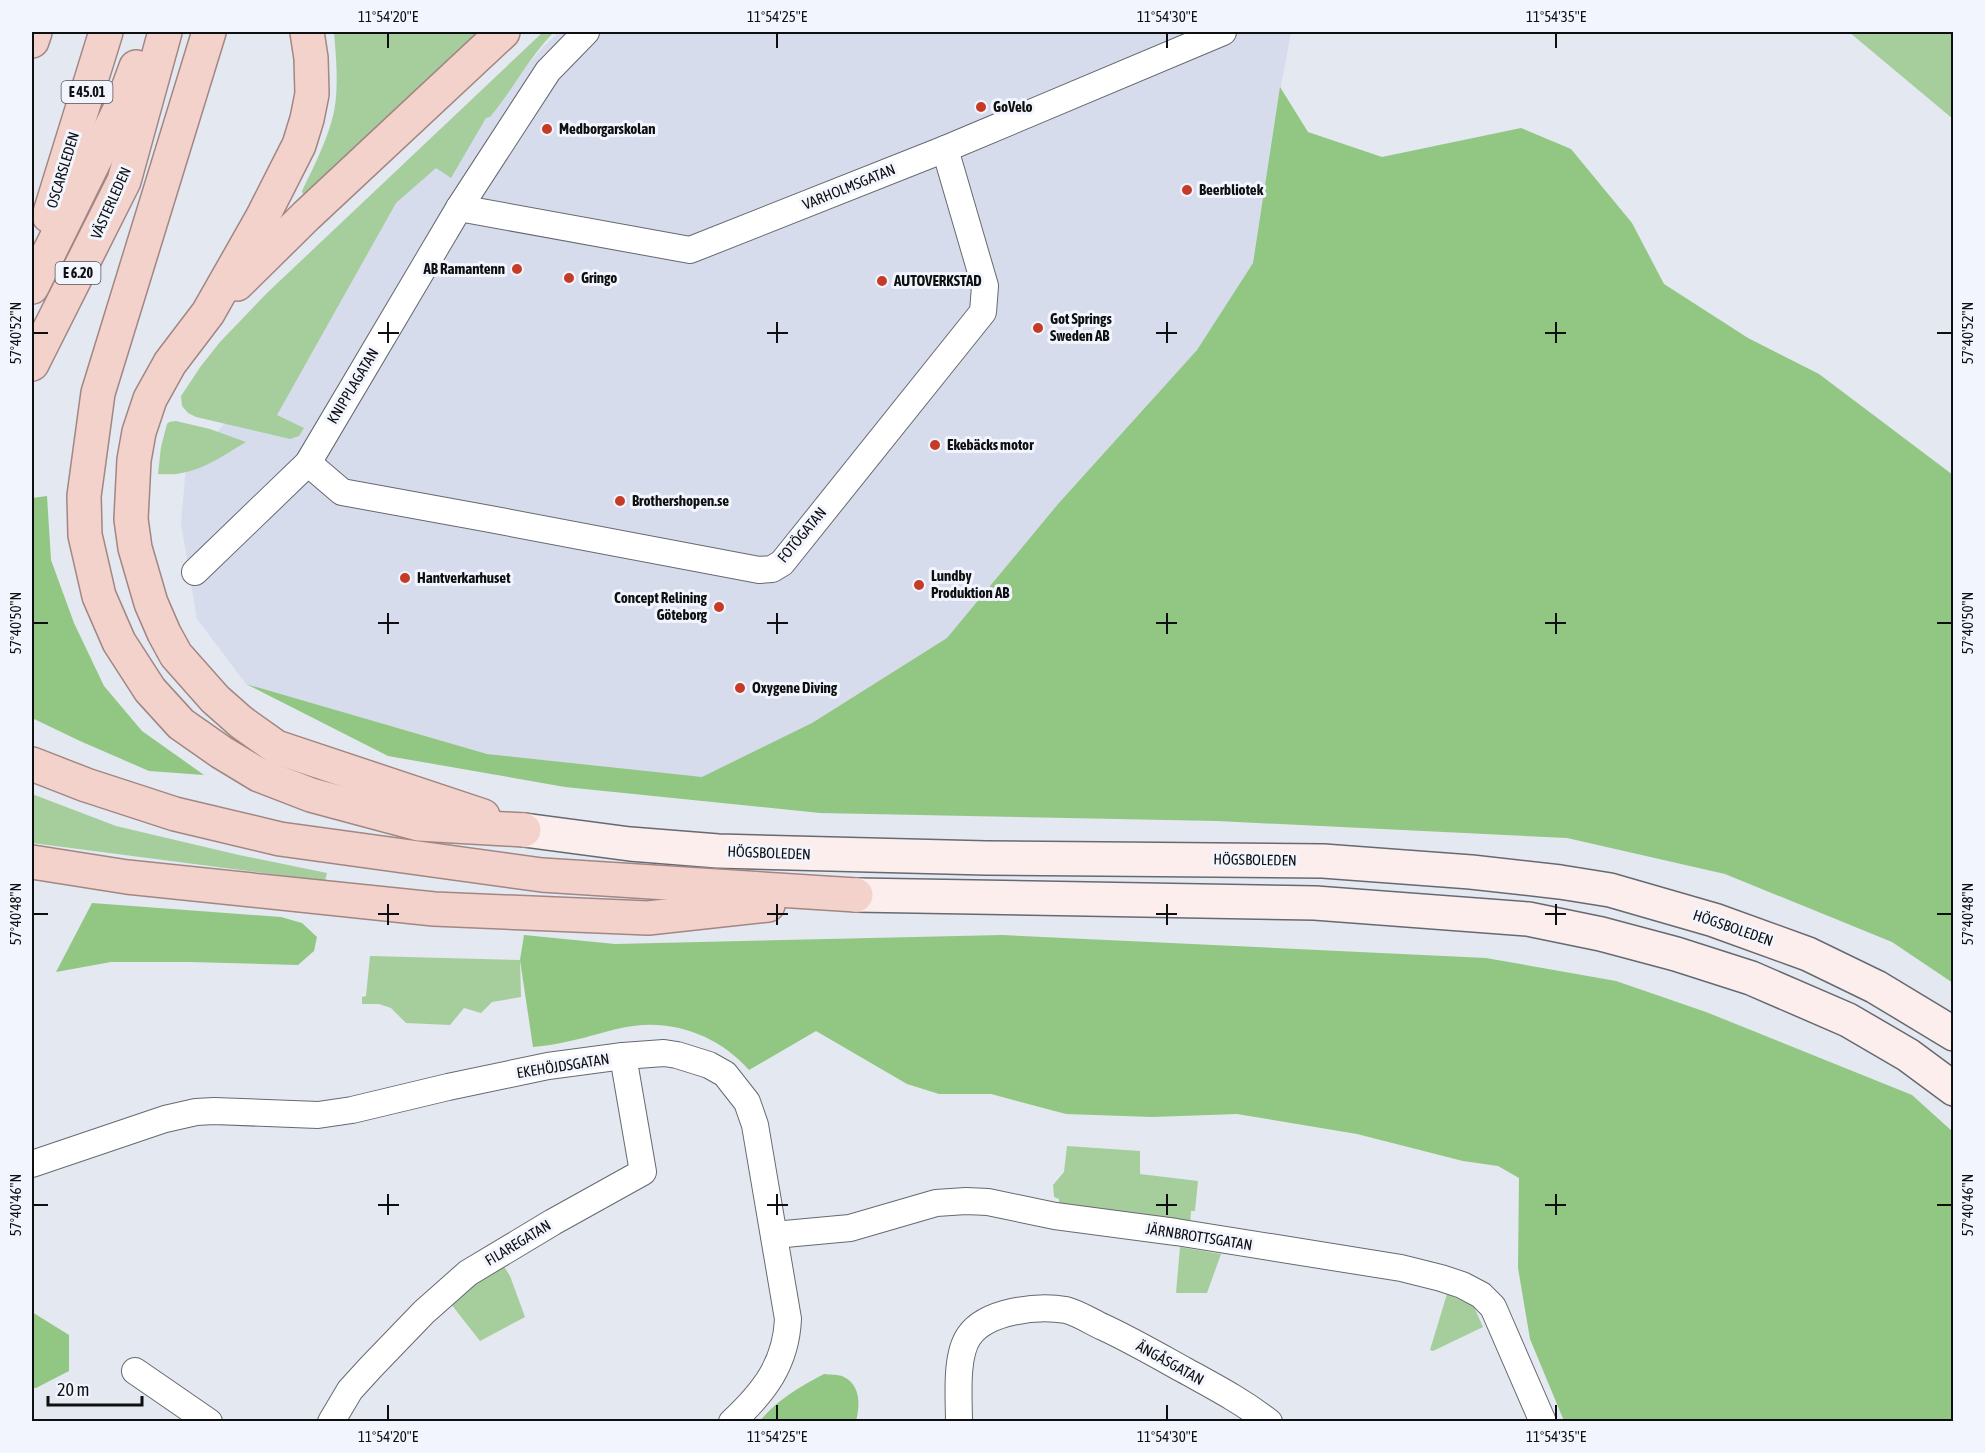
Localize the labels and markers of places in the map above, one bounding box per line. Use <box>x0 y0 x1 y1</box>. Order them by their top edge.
place label: GoVelo <box>993 98 1033 115</box>
marker: GoVelo <box>974 100 988 114</box>
place label: Medborgarskolan <box>559 120 655 137</box>
marker: Medborgarskolan <box>540 122 554 136</box>
place label: Beerbliotek <box>1199 181 1264 198</box>
marker: Beerbliotek <box>1180 183 1194 197</box>
place label: AB Ramantenn <box>422 260 505 277</box>
marker: AB Ramantenn <box>510 262 524 276</box>
place label: Gringo <box>581 269 617 286</box>
marker: Gringo <box>562 271 576 285</box>
place label: AUTOVERKSTAD <box>893 272 982 289</box>
marker: AUTOVERKSTAD <box>875 274 889 288</box>
place label: Got Springs Sweden AB <box>1050 310 1112 344</box>
marker: Got Springs Sweden AB <box>1031 321 1045 335</box>
place label: Ekebäcks motor <box>947 436 1034 453</box>
marker: Ekebäcks motor <box>928 438 942 452</box>
place label: Brothershopen.se <box>632 492 729 509</box>
marker: Brothershopen.se <box>613 494 627 508</box>
place label: Lundby Produktion AB <box>931 567 1010 601</box>
place label: Hantverkarhuset <box>417 569 511 586</box>
marker: Hantverkarhuset <box>398 571 412 585</box>
marker: Lundby Produktion AB <box>912 578 926 592</box>
place label: Concept Relining Göteborg <box>614 589 708 623</box>
marker: Concept Relining Göteborg <box>712 600 726 614</box>
place label: Oxygene Diving <box>752 679 838 696</box>
marker: Oxygene Diving <box>733 681 747 695</box>

